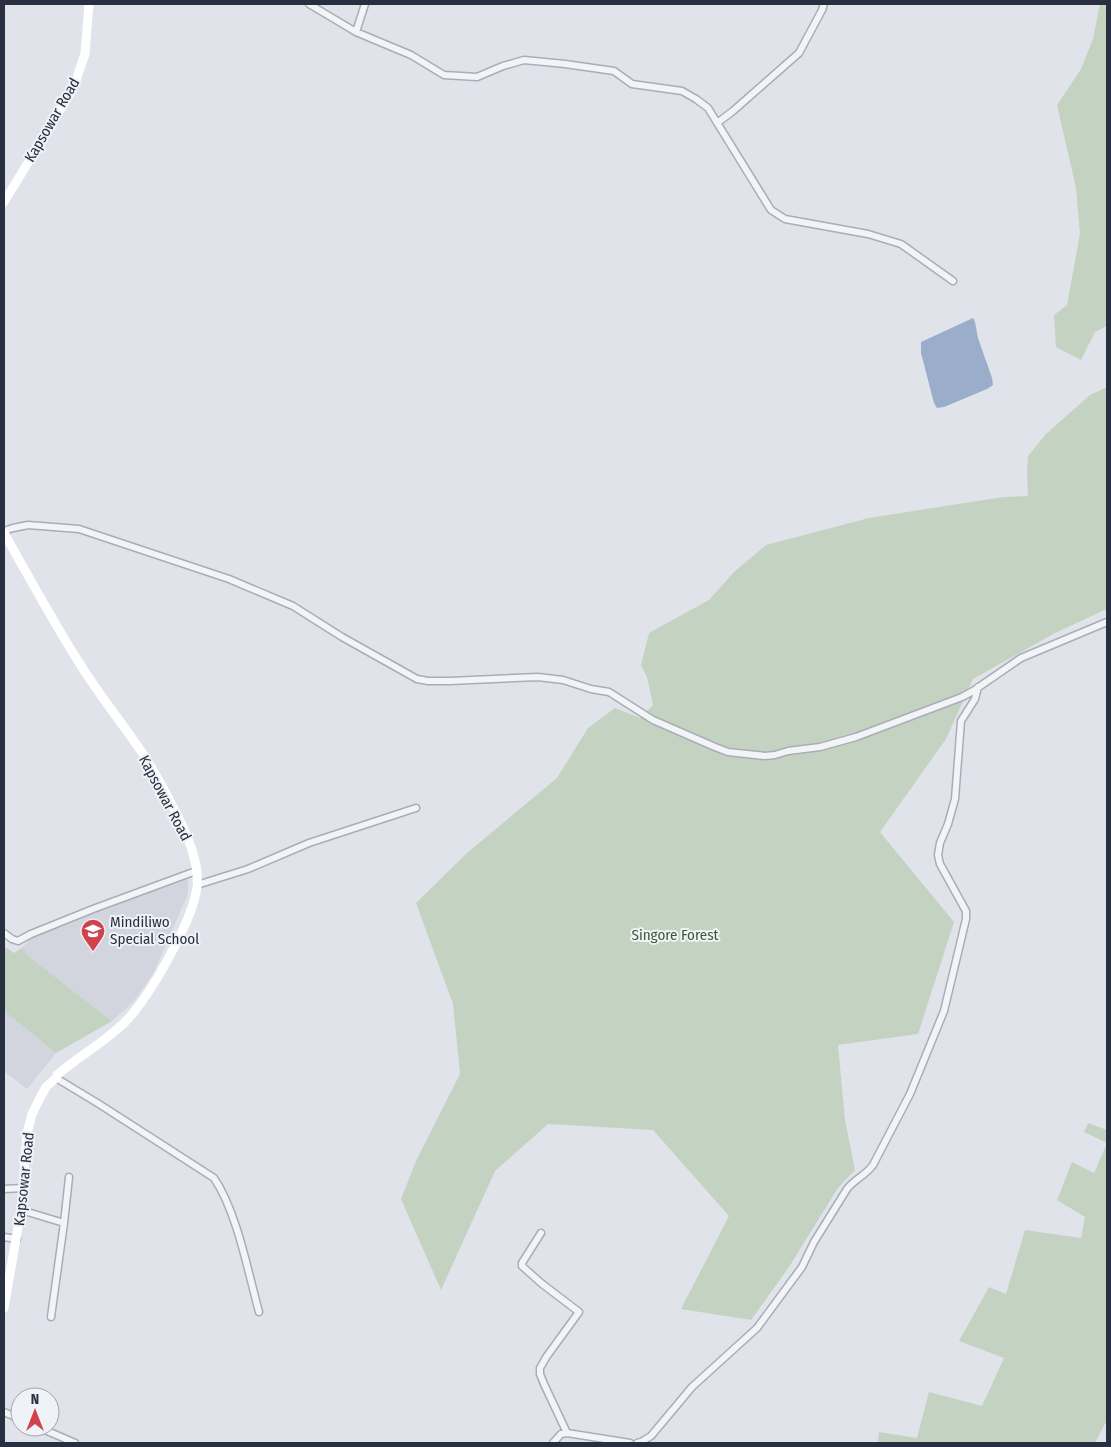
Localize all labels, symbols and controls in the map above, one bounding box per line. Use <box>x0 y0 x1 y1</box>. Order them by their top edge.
street label: Kapsowar Road <box>21 75 83 165</box>
street label: Kapsowar Road <box>135 752 195 844</box>
place label: Mindiliwo Special School <box>110 913 199 948</box>
school or university icon: Mindiliwo Special School <box>80 918 106 952</box>
park label: Singore Forest <box>631 926 719 944</box>
street label: Kapsowar Road <box>10 1131 38 1227</box>
north arrow <box>10 1387 60 1437</box>
text: N <box>31 1391 39 1408</box>

